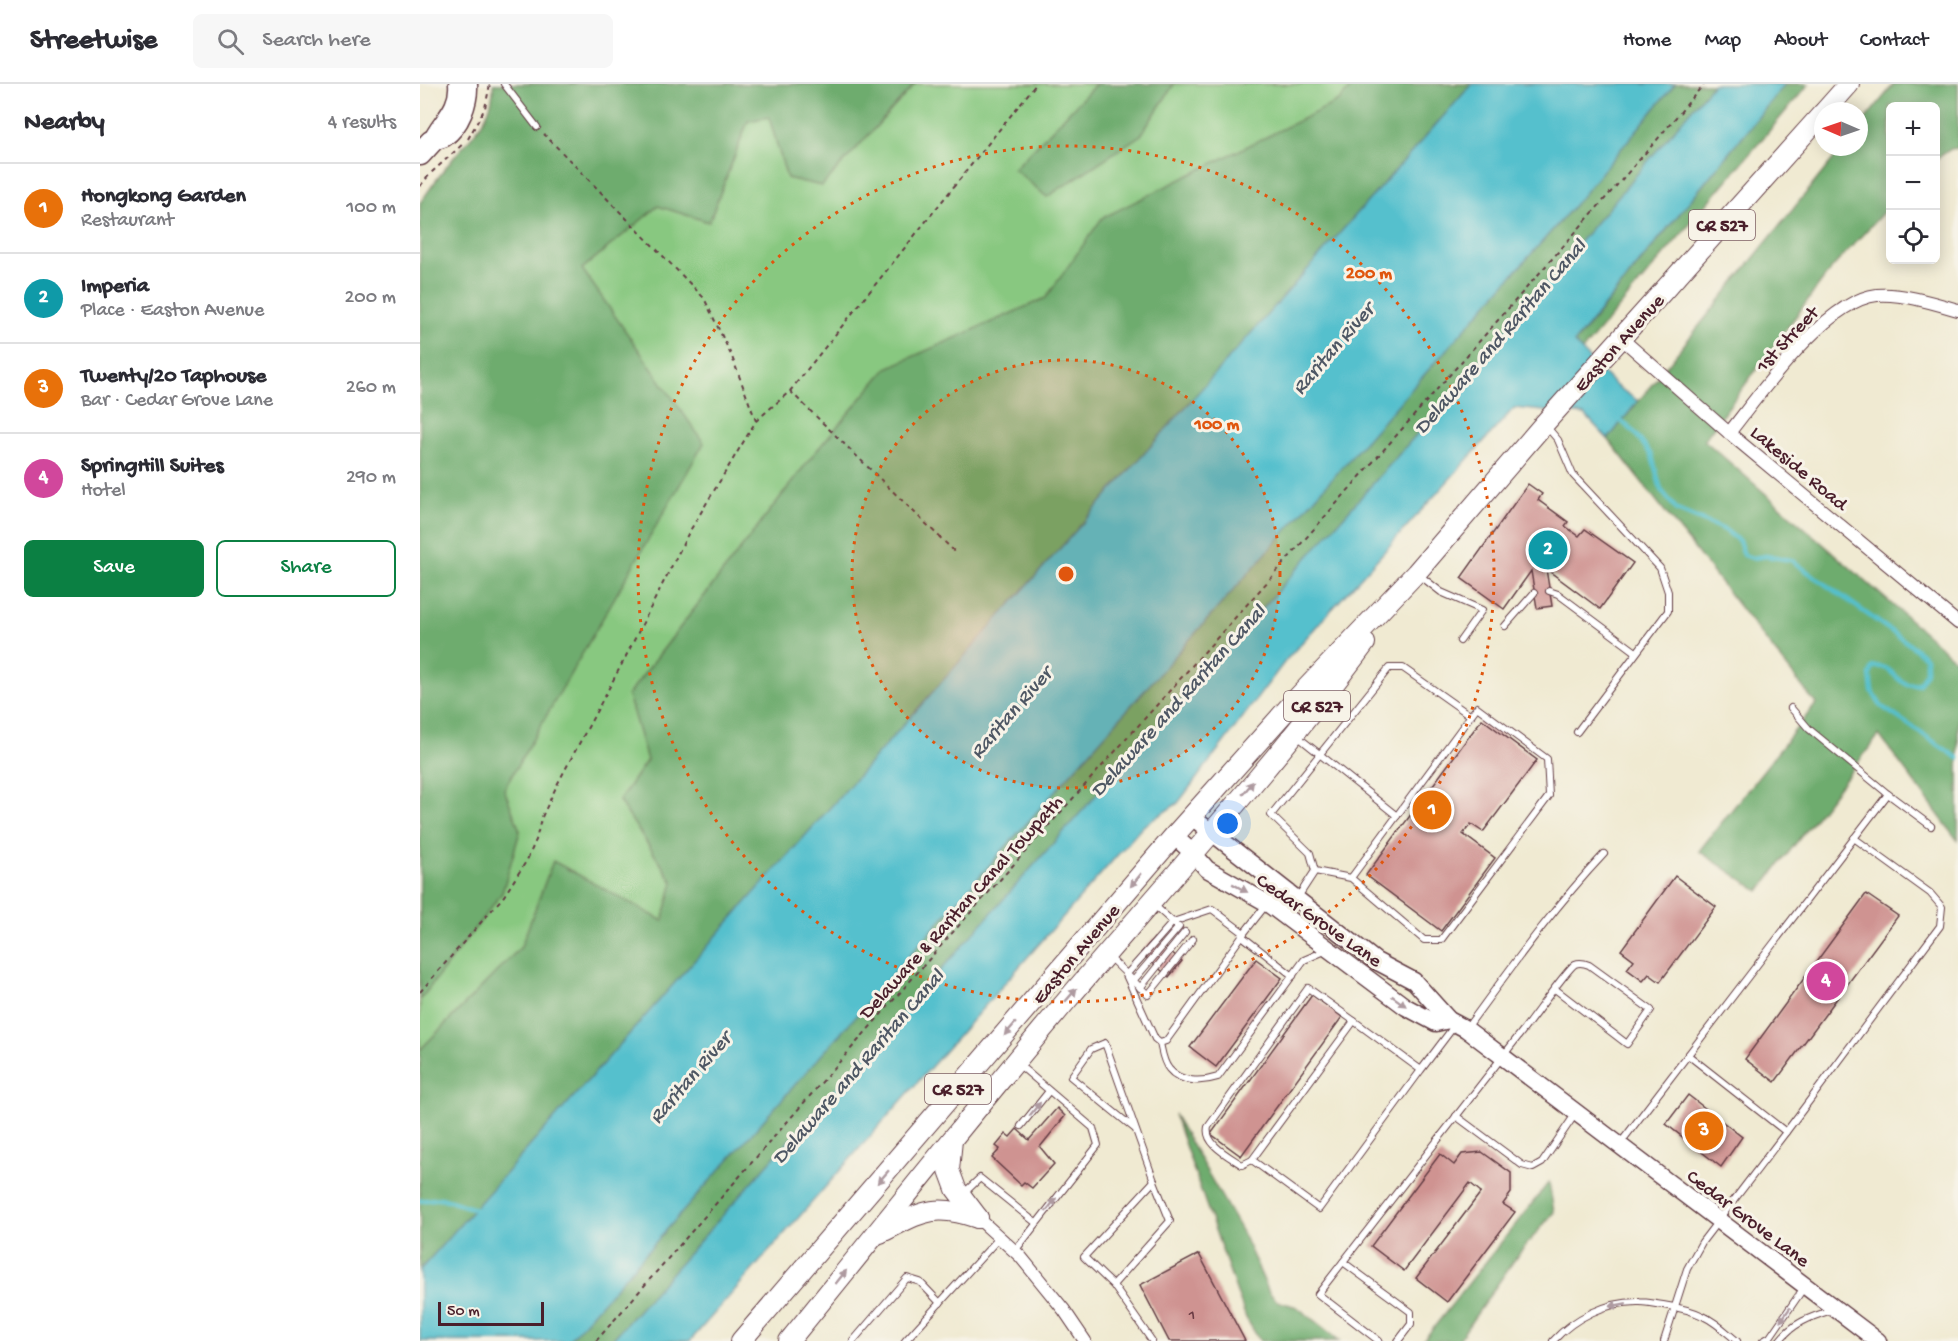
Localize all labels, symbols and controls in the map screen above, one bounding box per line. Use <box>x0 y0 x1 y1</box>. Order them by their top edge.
search box <box>193 14 613 68</box>
text: Streetwise <box>30 25 157 58</box>
icon: search <box>214 25 247 58</box>
text: Search here <box>262 28 371 54</box>
text: Home <box>1623 29 1671 54</box>
text: Map <box>1704 29 1741 54</box>
text: About <box>1774 29 1827 54</box>
text: Contact <box>1860 29 1928 54</box>
north arrow <box>1814 102 1868 156</box>
map controls <box>1886 102 1940 264</box>
button: + <box>1886 102 1940 156</box>
text: Nearby <box>24 108 105 139</box>
text: 4 results <box>328 112 396 135</box>
button: − <box>1886 156 1940 210</box>
text: Hongkong Garden <box>81 184 246 210</box>
text: 1 <box>39 197 48 220</box>
text: 100 m <box>346 197 396 220</box>
text: Restaurant <box>81 210 174 233</box>
road number: CR 527 <box>1689 210 1755 240</box>
button: locate <box>1886 210 1940 264</box>
water label: Delaware and Raritan Canal <box>1410 235 1594 441</box>
text: 200 m <box>1346 264 1392 285</box>
text: Imperia <box>81 274 149 300</box>
text: 2 <box>39 287 48 310</box>
text: 200 m <box>345 287 396 310</box>
street label: Easton Avenue <box>1571 290 1671 398</box>
water label: Raritan River <box>1288 296 1384 401</box>
text: Place · Easton Avenue <box>81 300 264 323</box>
street label: 1st Street <box>1752 301 1826 379</box>
text: Twenty/20 Taphouse <box>81 364 266 390</box>
text: 3 <box>38 377 49 400</box>
text: 260 m <box>346 377 396 400</box>
text: Bar · Cedar Grove Lane <box>81 390 273 413</box>
text: 100 m <box>1194 415 1240 436</box>
street label: Lakeside Road <box>1744 422 1853 518</box>
text: SpringHill Suites <box>81 454 224 480</box>
text: 4 <box>39 467 48 490</box>
text: 290 m <box>346 467 396 490</box>
text: Hotel <box>81 480 126 503</box>
pin: 2 <box>1528 528 1568 572</box>
button: Save <box>24 540 204 597</box>
button: Share <box>216 540 396 597</box>
centre of rings <box>1056 564 1076 584</box>
water label: Delaware and Raritan Canal <box>1087 600 1273 804</box>
water label: Raritan River <box>966 660 1062 765</box>
road number: CR 527 <box>1284 691 1350 721</box>
one-way arrow <box>1241 781 1254 796</box>
pin: 1 <box>1412 788 1452 832</box>
street label: Delaware & Raritan Canal Towpath <box>855 792 1069 1026</box>
your location <box>1213 809 1242 838</box>
street label: Cedar Grove Lane <box>1251 870 1386 974</box>
one-way arrow <box>1130 872 1143 887</box>
one-way arrow <box>1232 883 1249 893</box>
street label: Easton Avenue <box>1029 900 1127 1010</box>
pin: 4 <box>1806 958 1846 1004</box>
water label: Delaware and Raritan Canal <box>768 965 952 1171</box>
one-way arrow <box>1065 987 1078 1003</box>
one-way arrow <box>1390 995 1406 1007</box>
one-way arrow <box>1004 1021 1017 1036</box>
water label: Raritan River <box>645 1025 741 1130</box>
road number: CR 527 <box>925 1074 991 1104</box>
one-way arrow <box>1029 1101 1042 1117</box>
pin: 3 <box>1684 1108 1724 1154</box>
street label: Cedar Grove Lane <box>1681 1166 1813 1274</box>
one-way arrow <box>877 1169 890 1184</box>
one-way arrow <box>1044 1197 1057 1213</box>
one-way arrow <box>834 1269 847 1285</box>
scale bar <box>438 1299 544 1326</box>
one-way arrow <box>1608 1301 1627 1310</box>
text: 50 m <box>447 1303 480 1322</box>
one-way arrow <box>1779 1306 1791 1322</box>
house number: 1 <box>1188 1307 1195 1326</box>

